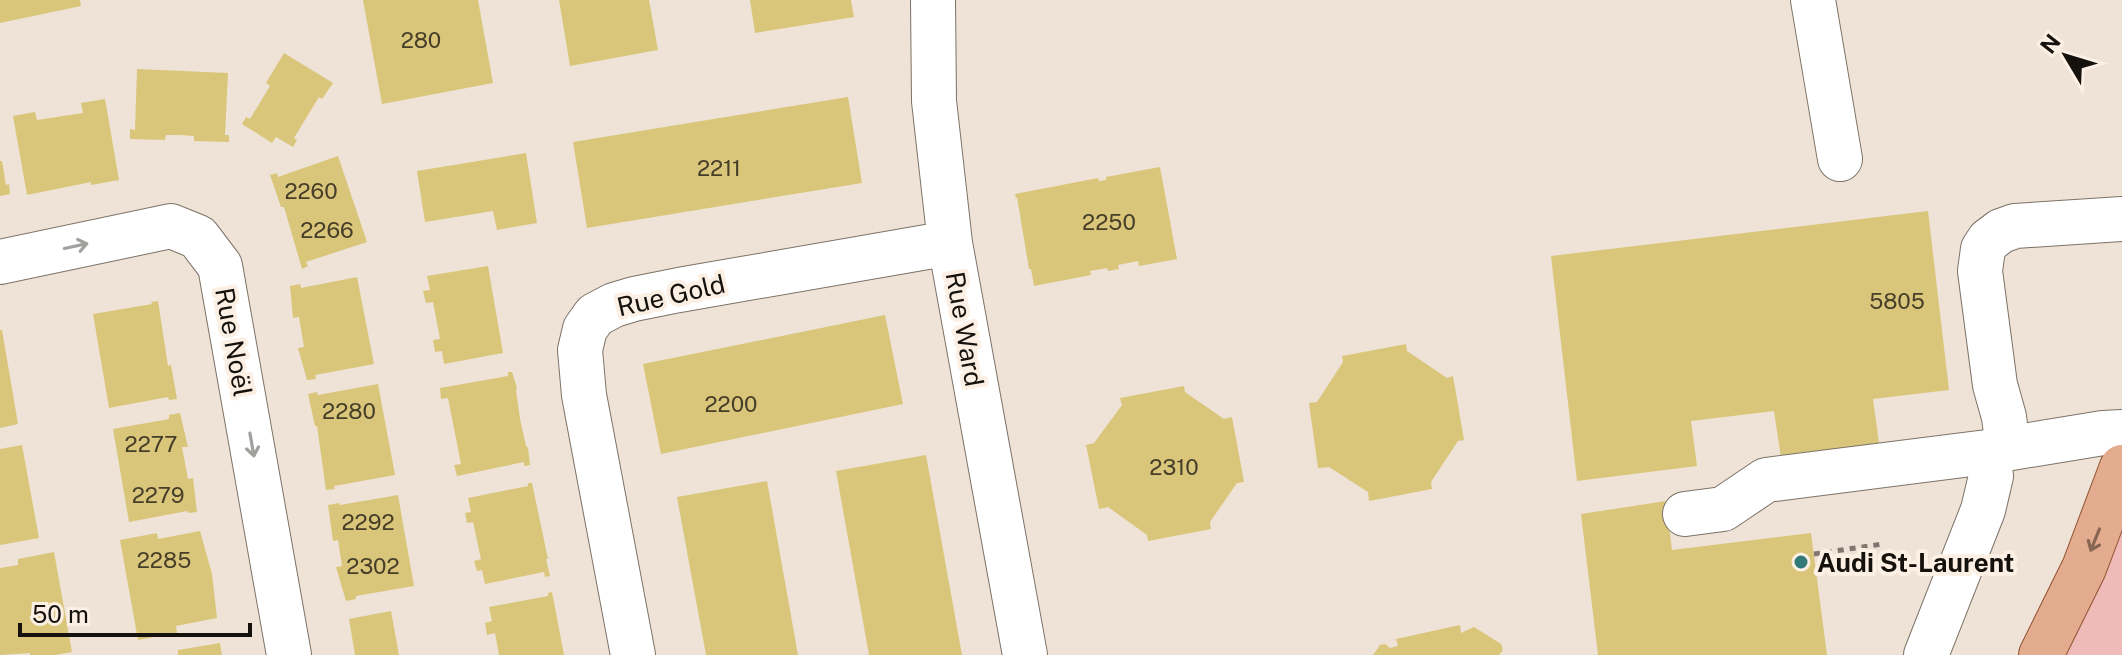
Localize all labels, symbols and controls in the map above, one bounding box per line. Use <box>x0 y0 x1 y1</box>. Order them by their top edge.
north arrow <box>2026 16 2106 96</box>
house number: 280 <box>401 27 441 53</box>
text: N <box>2035 29 2066 58</box>
house number: 2211 <box>697 155 741 181</box>
house number: 2260 <box>284 178 338 204</box>
house number: 2250 <box>1082 209 1136 235</box>
house number: 2266 <box>300 217 354 243</box>
one-way arrow <box>63 238 89 253</box>
street label: Rue Gold <box>614 268 728 322</box>
street label: Rue Ward <box>940 269 990 389</box>
street label: Rue Noël <box>209 285 259 399</box>
house number: 5805 <box>1869 288 1925 314</box>
house number: 2200 <box>704 391 758 417</box>
house number: 2280 <box>322 398 376 424</box>
house number: 2277 <box>125 431 177 457</box>
one-way arrow <box>245 432 260 457</box>
house number: 2310 <box>1149 454 1199 480</box>
house number: 2279 <box>132 482 184 508</box>
house number: 2292 <box>341 509 395 535</box>
one-way arrow <box>2087 527 2101 552</box>
house number: 2285 <box>137 547 191 573</box>
place label: Audi St-Laurent <box>1817 547 2014 578</box>
house number: 2302 <box>346 553 400 579</box>
marker: Audi St-Laurent <box>1792 553 1810 571</box>
scale bar <box>20 587 250 637</box>
text: 50 m <box>32 600 89 628</box>

